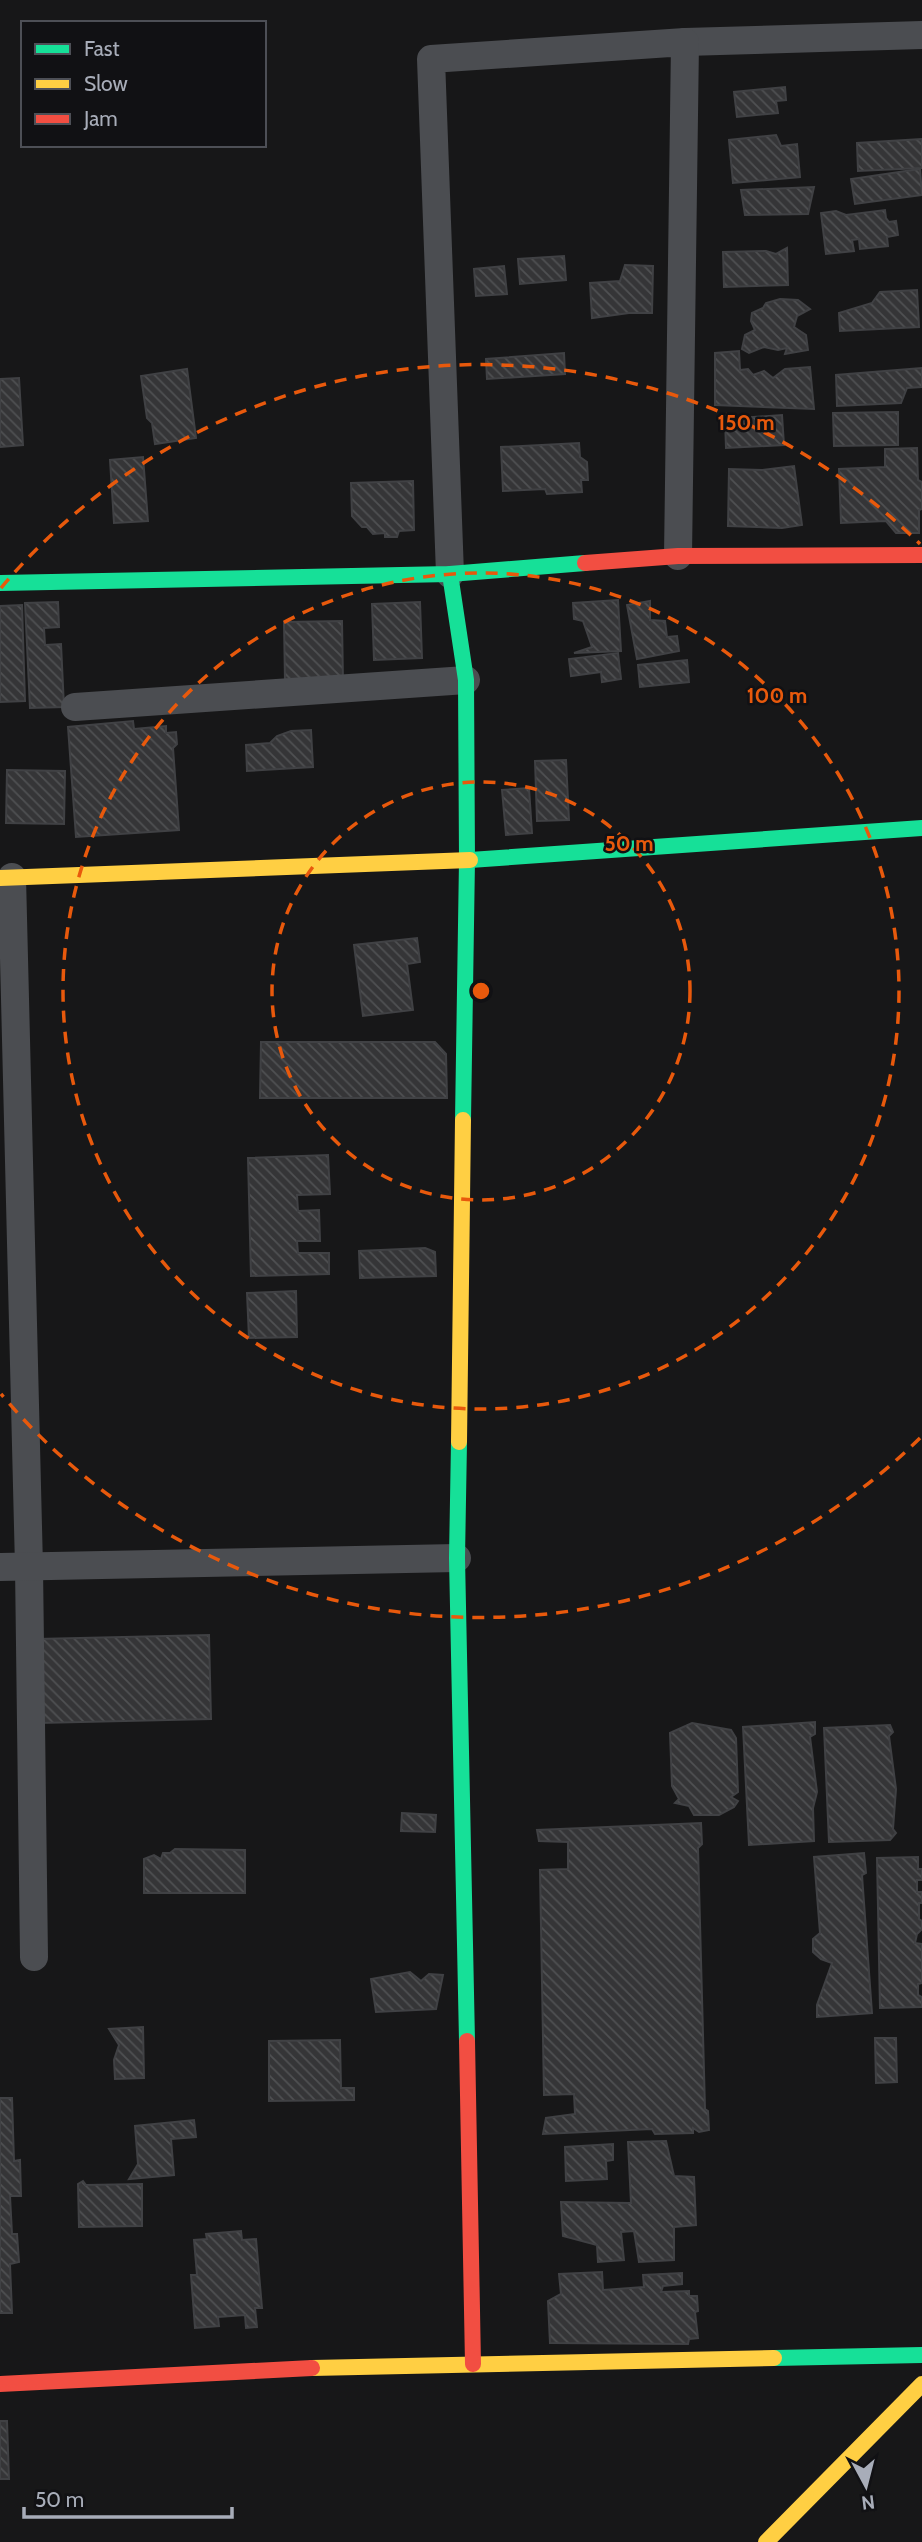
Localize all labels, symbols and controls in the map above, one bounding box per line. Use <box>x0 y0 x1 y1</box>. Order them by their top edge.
legend <box>21 21 266 147</box>
text: Fast <box>84 36 120 61</box>
text: Slow <box>84 71 128 96</box>
text: Jam <box>83 106 118 131</box>
text: 150 m <box>718 410 774 435</box>
text: 100 m <box>747 683 807 708</box>
text: 50 m <box>604 831 654 856</box>
centre of rings <box>469 979 493 1003</box>
north arrow <box>831 2451 901 2521</box>
scale bar <box>24 2476 233 2520</box>
text: 50 m <box>35 2487 84 2512</box>
text: N <box>860 2490 876 2515</box>

